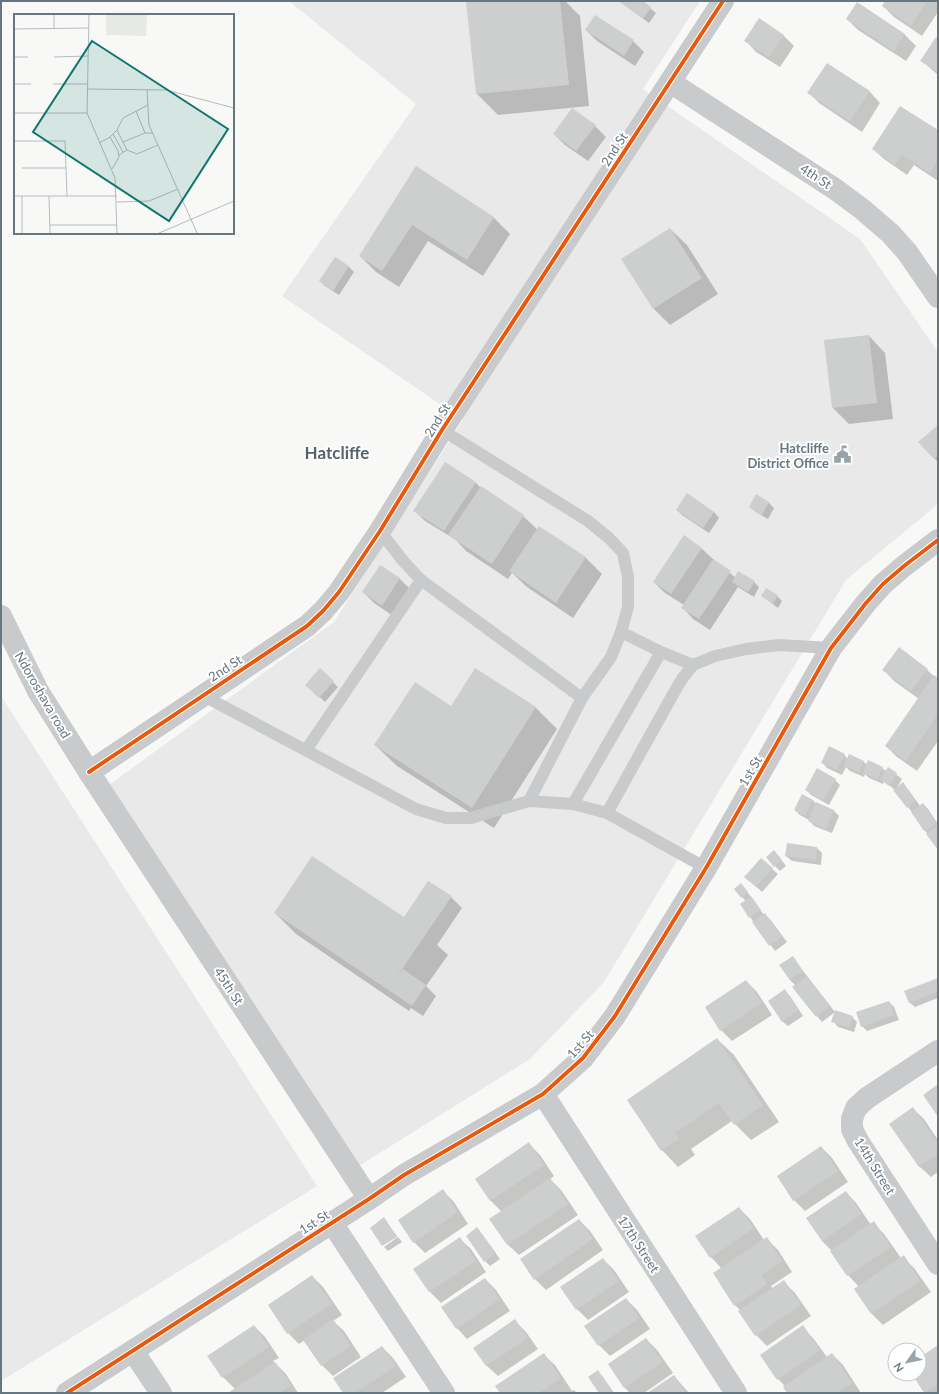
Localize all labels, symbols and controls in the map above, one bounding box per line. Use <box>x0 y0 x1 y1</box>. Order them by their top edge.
inset map <box>14 14 234 234</box>
street label: 2nd St <box>597 129 631 169</box>
street label: 4th St <box>797 160 835 192</box>
street label: 2nd St <box>420 400 454 440</box>
place label: Hatcliffe District Office <box>747 440 829 471</box>
district label: Hatcliffe <box>305 442 369 463</box>
public building icon: Hatcliffe District Office <box>832 445 852 465</box>
street label: Ndoroshava road <box>12 649 74 741</box>
street label: 2nd St <box>205 651 245 685</box>
street label: 1st St <box>735 753 765 789</box>
street label: 45th St <box>211 964 247 1008</box>
street label: 1st St <box>563 1026 597 1062</box>
street label: 14th Street <box>851 1134 899 1198</box>
street label: 1st St <box>296 1206 332 1238</box>
street label: 17th Street <box>615 1213 663 1276</box>
north arrow <box>887 1342 927 1382</box>
text: N <box>890 1361 906 1375</box>

